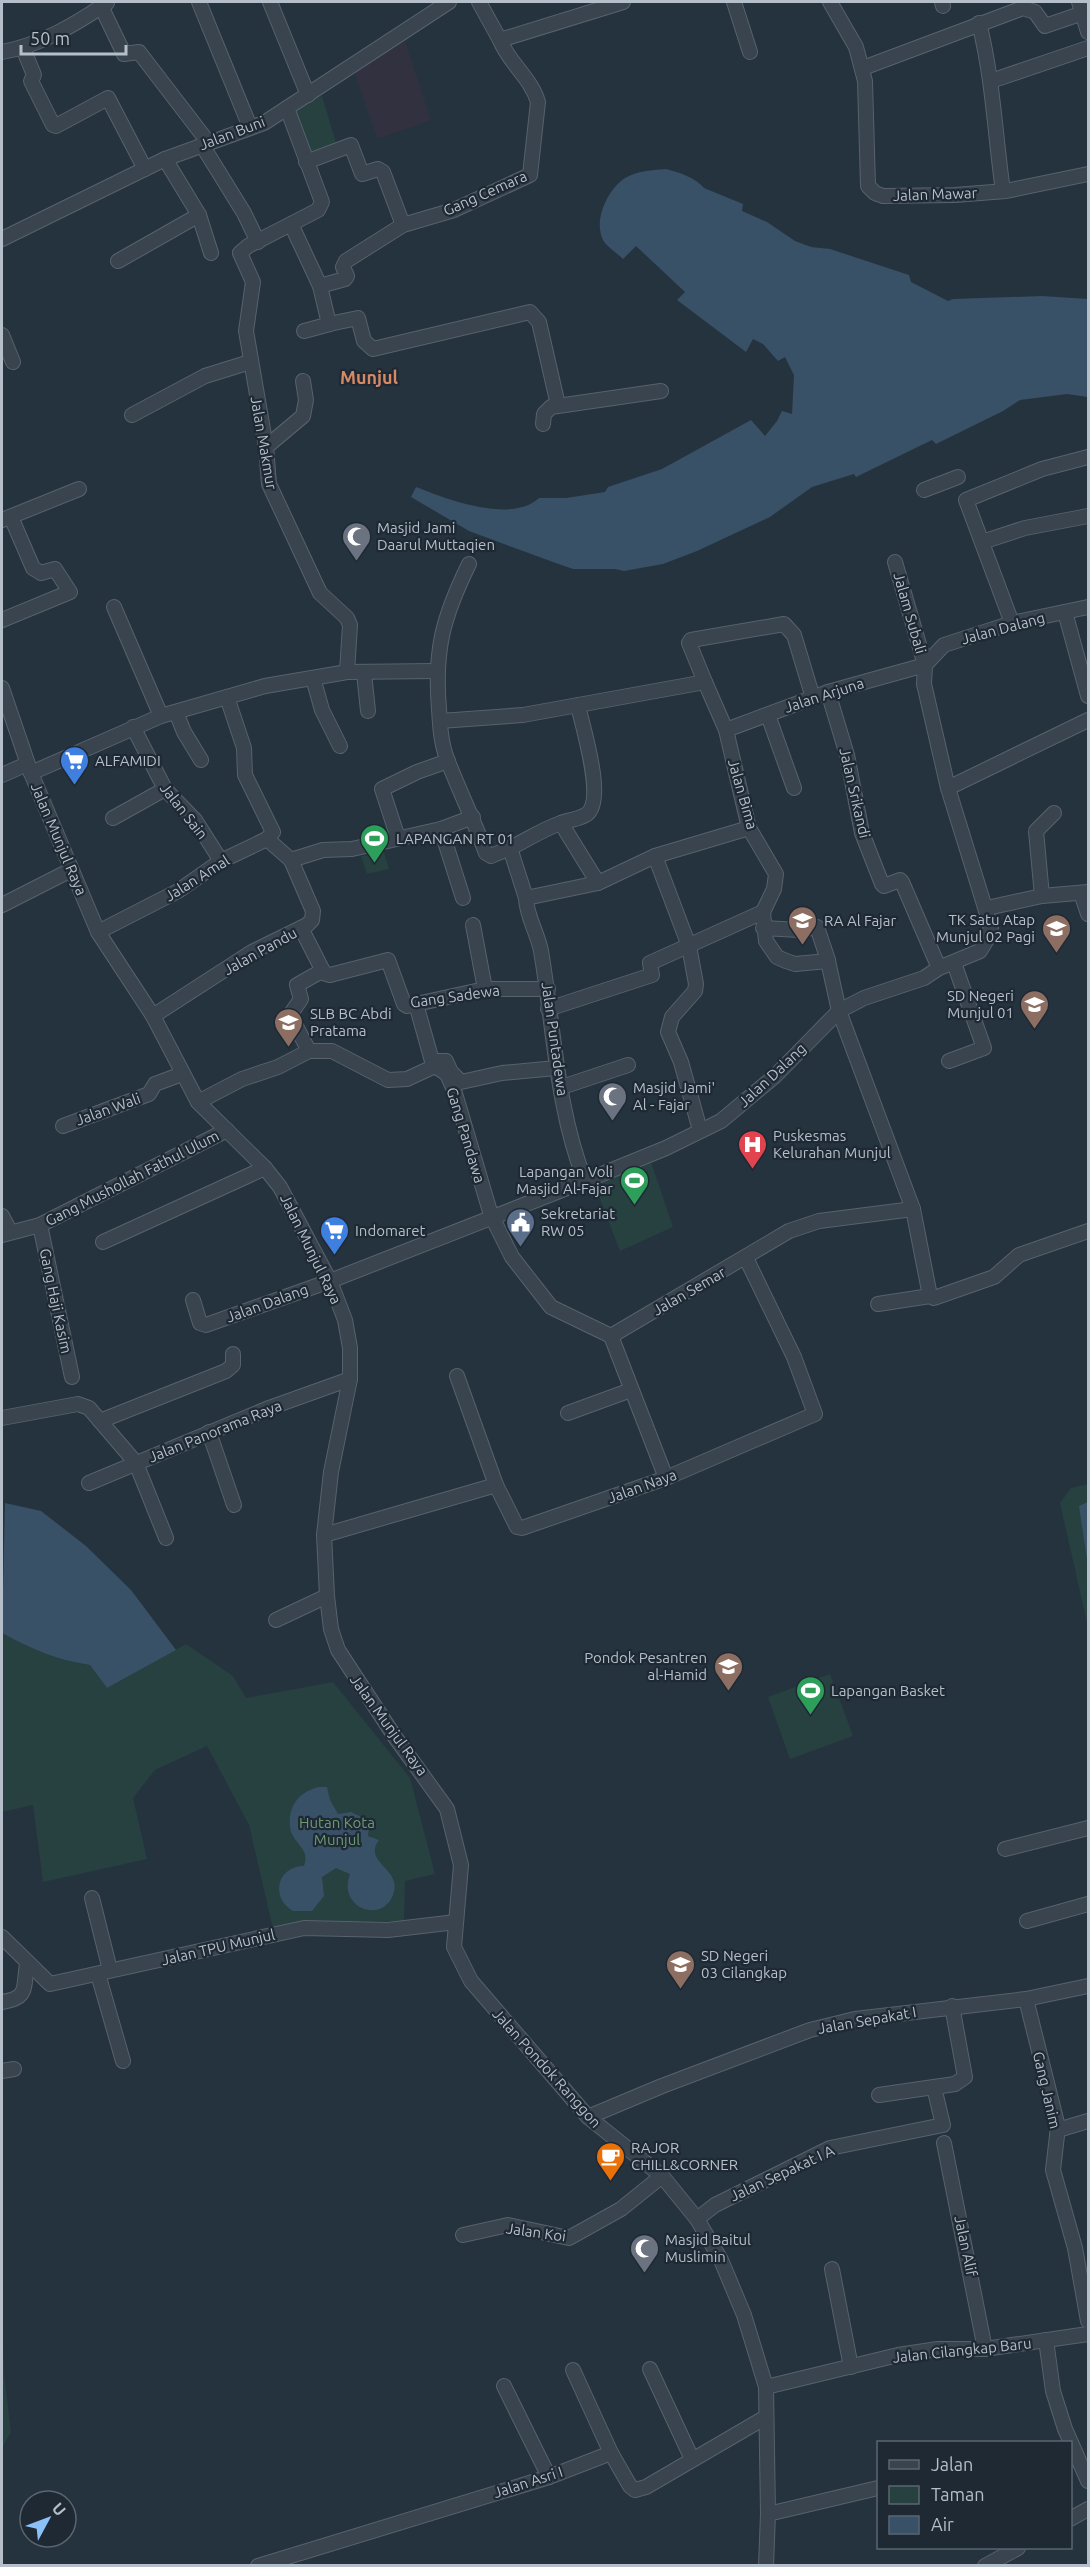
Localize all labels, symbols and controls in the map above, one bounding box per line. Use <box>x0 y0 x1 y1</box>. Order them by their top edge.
scale bar <box>21 18 126 56</box>
text: 50 m <box>30 28 70 48</box>
street label: Jalan Buni <box>197 113 267 153</box>
street label: Gang Cemara <box>441 167 529 219</box>
street label: Jalan Mawar <box>892 184 978 204</box>
district label: Munjul <box>340 367 399 387</box>
street label: Jalan Makmur <box>247 395 281 491</box>
place label: Masjid Jami Daarul Muttaqien <box>377 519 495 553</box>
mosque icon: Masjid Jami Daarul Muttaqien <box>340 520 372 562</box>
street label: Jalam Subali <box>890 570 930 656</box>
street label: Jalan Dalang <box>959 609 1047 647</box>
street label: Jalan Arjuna <box>782 674 866 716</box>
supermarket icon: ALFAMIDI <box>58 744 90 786</box>
street label: Jalan Srikandi <box>836 746 874 840</box>
place label: ALFAMIDI <box>95 752 161 769</box>
street label: Jalan Bima <box>725 757 761 831</box>
street label: Jalan Munjul Raya <box>28 780 90 898</box>
street label: Jalan Sain <box>157 780 211 842</box>
sports icon: LAPANGAN RT 01 <box>359 822 391 864</box>
place label: LAPANGAN RT 01 <box>396 830 515 847</box>
street label: Jalan Amal <box>161 851 233 905</box>
school or university icon: RA Al Fajar <box>787 904 819 946</box>
place label: TK Satu Atap Munjul 02 Pagi <box>936 911 1035 945</box>
place label: RA Al Fajar <box>824 912 896 929</box>
school or university icon: TK Satu Atap Munjul 02 Pagi <box>1040 912 1072 954</box>
street label: Jalan Pandu <box>220 924 300 978</box>
street label: Gang Sadewa <box>409 981 501 1011</box>
street label: Jalan Puntadewa <box>539 981 571 1097</box>
place label: SD Negeri Munjul 01 <box>947 987 1014 1021</box>
school or university icon: SD Negeri Munjul 01 <box>1019 988 1051 1030</box>
place label: SLB BC Abdi Pratama <box>310 1005 392 1039</box>
school or university icon: SLB BC Abdi Pratama <box>273 1006 305 1048</box>
street label: Jalan Dalang <box>735 1039 809 1111</box>
place label: Masjid Jami' Al - Fajar <box>633 1079 715 1113</box>
mosque icon: Masjid Jami' Al - Fajar <box>596 1080 628 1122</box>
street label: Gang Pandawa <box>443 1085 489 1185</box>
street label: Jalan Wali <box>73 1089 143 1129</box>
street label: Gang Mushollah Fathul Ulum <box>42 1127 222 1229</box>
place label: Puskesmas Kelurahan Munjul <box>773 1127 891 1161</box>
hospital icon: Puskesmas Kelurahan Munjul <box>736 1128 768 1170</box>
place label: Lapangan Voli Masjid Al-Fajar <box>516 1163 613 1197</box>
sports icon: Lapangan Voli Masjid Al-Fajar <box>618 1164 650 1206</box>
street label: Jalan Munjul Raya <box>277 1191 345 1307</box>
place label: Sekretariat RW 05 <box>541 1205 615 1239</box>
public building icon: Sekretariat RW 05 <box>504 1206 536 1248</box>
supermarket icon: Indomaret <box>318 1214 350 1256</box>
place label: Indomaret <box>355 1222 426 1239</box>
street label: Gang Haji Kasim <box>37 1247 75 1355</box>
street label: Jalan Semar <box>650 1263 729 1319</box>
street label: Jalan Dalang <box>224 1280 310 1326</box>
street label: Jalan Panorama Raya <box>146 1397 284 1465</box>
street label: Jalan Naya <box>605 1466 679 1506</box>
place label: Pondok Pesantren al-Hamid <box>584 1649 707 1683</box>
school or university icon: Pondok Pesantren al-Hamid <box>712 1650 744 1692</box>
street label: Jalan Munjul Raya <box>347 1671 431 1779</box>
sports icon: Lapangan Basket <box>794 1674 826 1716</box>
place label: Lapangan Basket <box>831 1682 945 1699</box>
park label: Hutan Kota Munjul <box>299 1814 375 1848</box>
street label: Jalan TPU Munjul <box>160 1926 277 1968</box>
place label: SD Negeri 03 Cilangkap <box>701 1947 787 1981</box>
school or university icon: SD Negeri 03 Cilangkap <box>664 1948 696 1990</box>
street label: Jalan Sepakat I <box>816 2003 918 2037</box>
street label: Jalan Pondok Ranggon <box>489 2005 605 2131</box>
street label: Gang Janim <box>1030 2050 1064 2130</box>
place label: RAJOR CHILL&CORNER <box>631 2139 738 2173</box>
cafe icon: RAJOR CHILL&CORNER <box>594 2140 626 2182</box>
street label: Jalan Sepakat I A <box>727 2141 837 2205</box>
street label: Jalan Alif <box>951 2214 981 2278</box>
street label: Jalan Koi <box>505 2219 567 2245</box>
place label: Masjid Baitul Muslimin <box>665 2231 751 2265</box>
mosque icon: Masjid Baitul Muslimin <box>628 2232 660 2274</box>
street label: Jalan Cilangkap Baru <box>892 2334 1032 2366</box>
legend <box>877 2441 1072 2549</box>
text: Jalan <box>931 2454 973 2474</box>
street label: Jalan Asri I <box>491 2463 565 2501</box>
text: Taman <box>931 2484 985 2504</box>
north arrow <box>18 2489 78 2549</box>
text: U <box>49 2499 70 2519</box>
text: Air <box>931 2514 954 2534</box>

